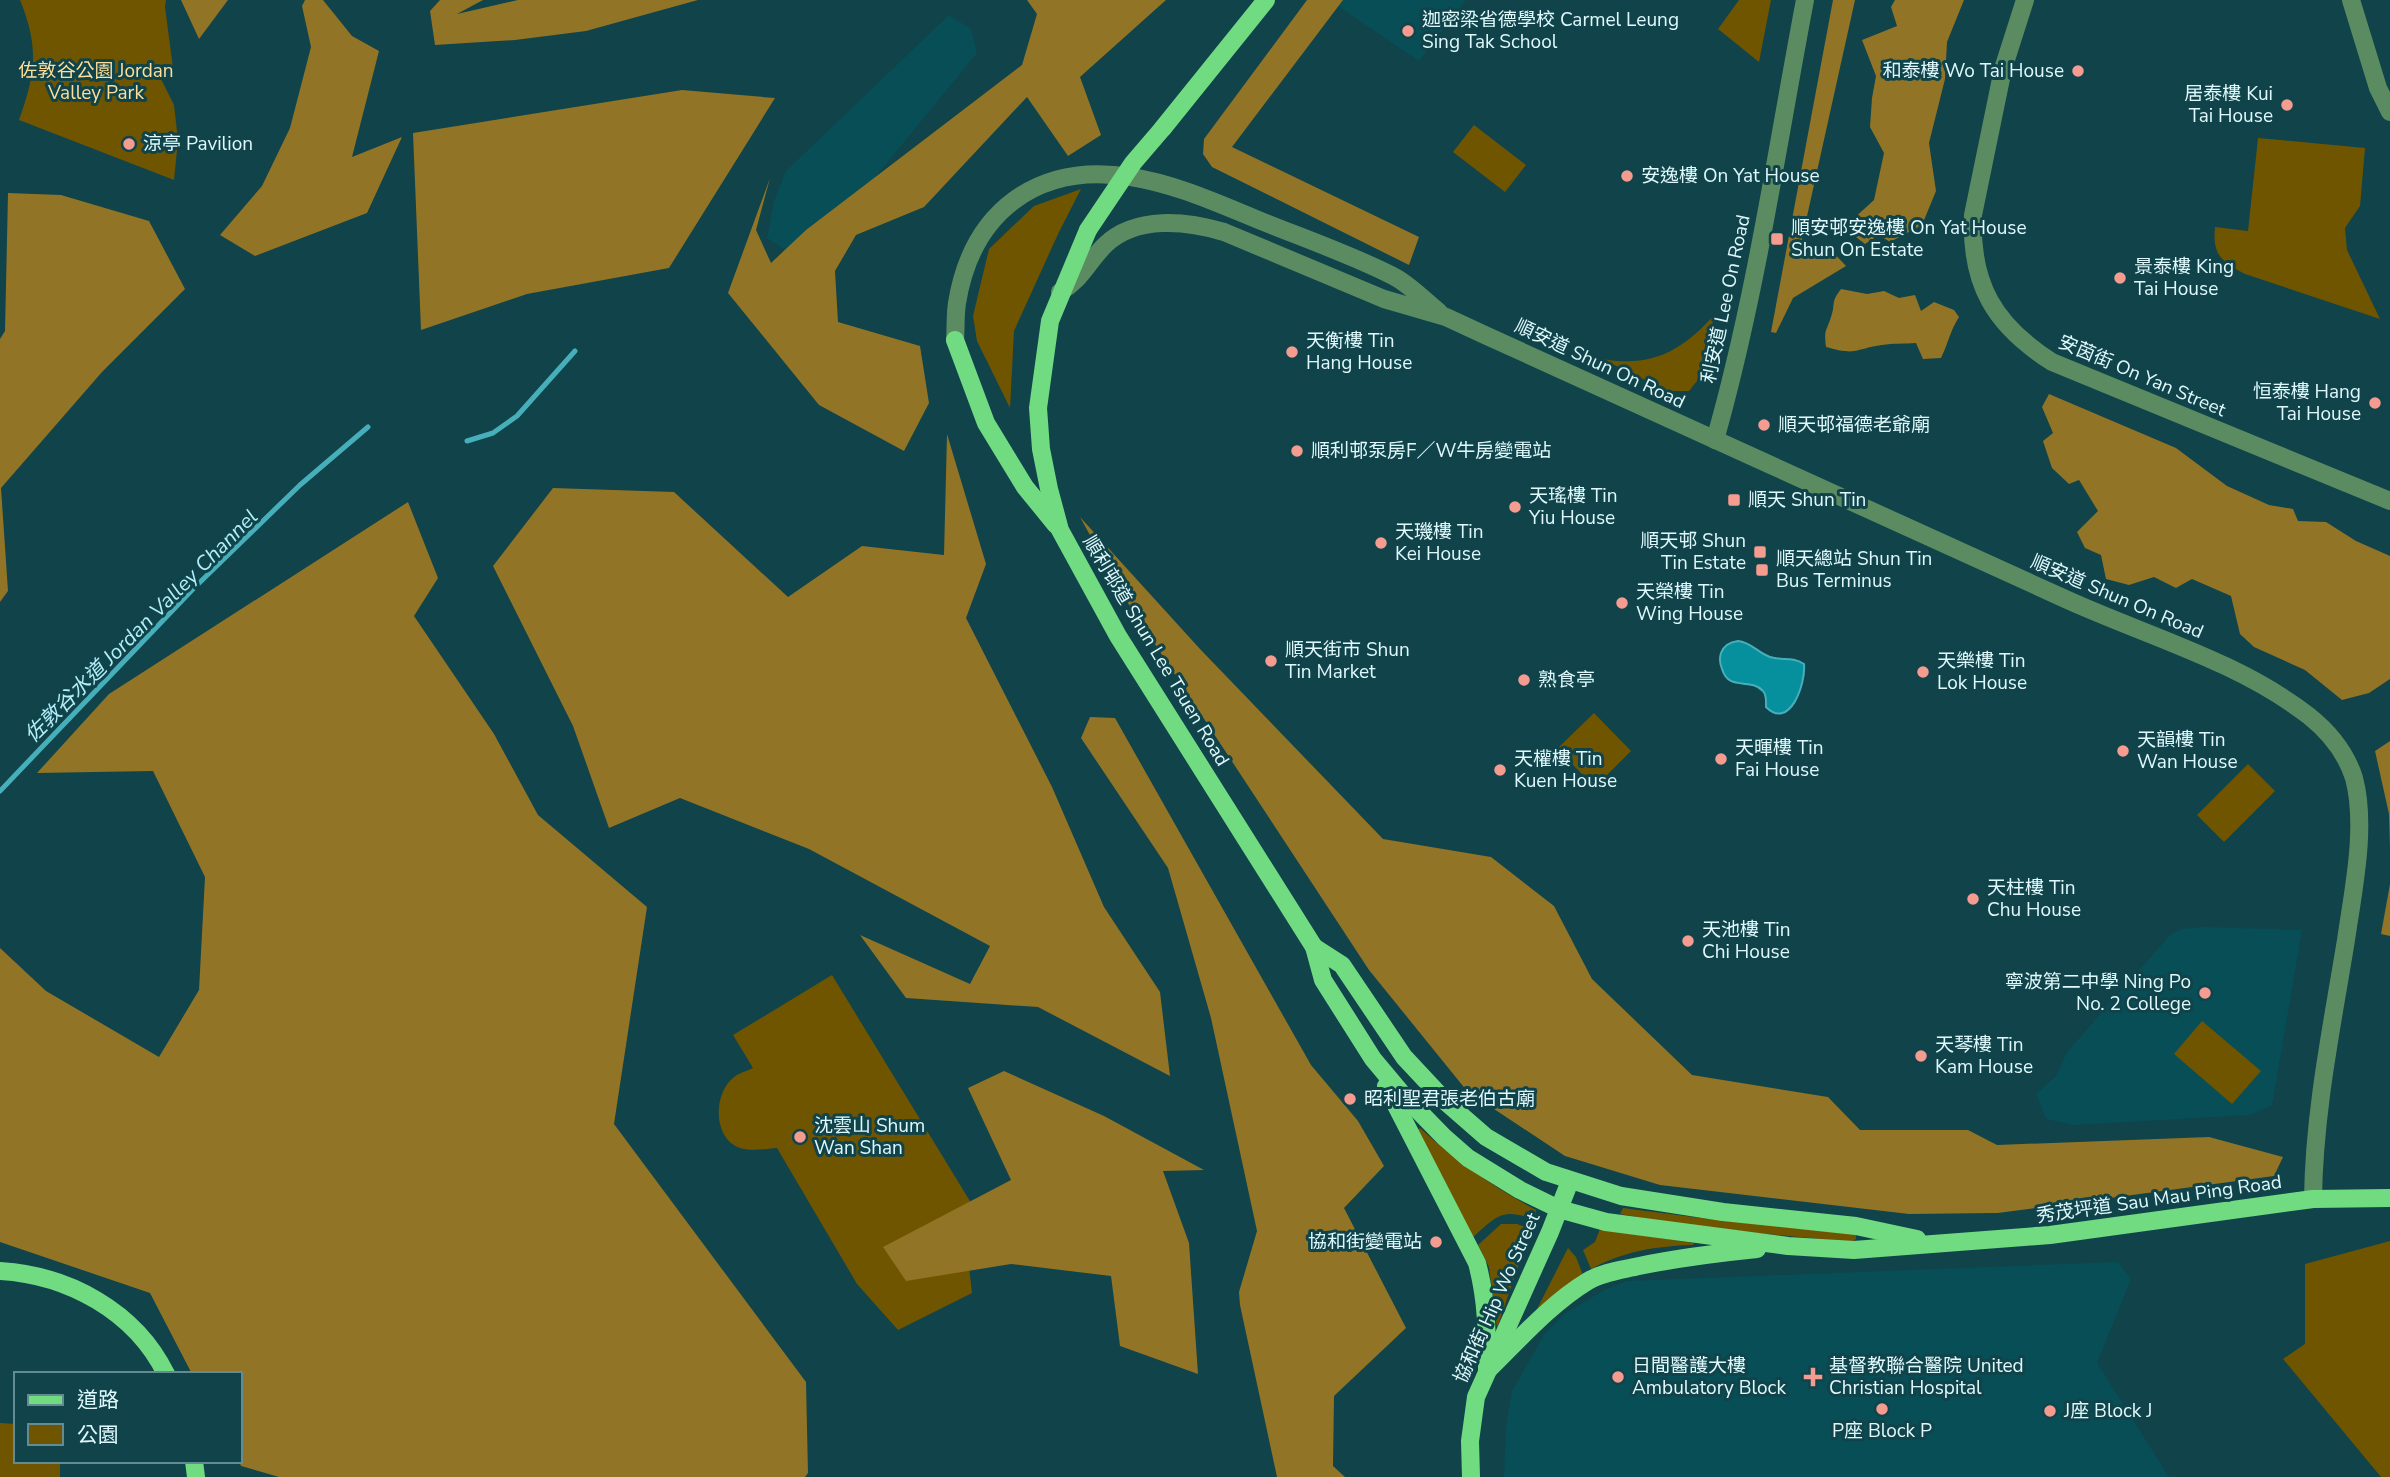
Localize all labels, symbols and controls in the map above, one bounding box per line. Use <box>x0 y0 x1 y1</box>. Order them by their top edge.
place label: 迦密梁省德學校 Carmel Leung Sing Tak School <box>1422 7 1679 55</box>
marker: 迦密梁省德學校 Carmel Leung Sing Tak School <box>1400 23 1416 39</box>
park label: 佐敦谷公園 Jordan Valley Park <box>18 58 174 106</box>
place label: 和泰樓 Wo Tai House <box>1883 58 2064 84</box>
marker: 和泰樓 Wo Tai House <box>2070 63 2086 79</box>
place label: 居泰樓 Kui Tai House <box>2184 81 2273 129</box>
marker: 居泰樓 Kui Tai House <box>2279 97 2295 113</box>
place label: 涼亭 Pavilion <box>143 131 253 157</box>
marker: 涼亭 Pavilion <box>121 136 137 152</box>
place label: 安逸樓 On Yat House <box>1641 163 1820 189</box>
marker: 安逸樓 On Yat House <box>1619 168 1635 184</box>
street label: 利安道 Lee On Road <box>1695 212 1757 386</box>
place label: 順安邨安逸樓 On Yat House Shun On Estate <box>1791 215 2027 263</box>
marker: 順安邨安逸樓 On Yat House Shun On Estate <box>1769 231 1785 247</box>
place label: 景泰樓 King Tai House <box>2134 254 2234 302</box>
marker: 景泰樓 King Tai House <box>2112 270 2128 286</box>
street label: 順安道 Shun On Road <box>1511 313 1689 415</box>
place label: 天衡樓 Tin Hang House <box>1306 328 1412 376</box>
street label: 安茵街 On Yan Street <box>2054 329 2230 423</box>
marker: 天衡樓 Tin Hang House <box>1284 344 1300 360</box>
place label: 恒泰樓 Hang Tai House <box>2253 379 2361 427</box>
marker: 恒泰樓 Hang Tai House <box>2367 395 2383 411</box>
place label: 順天邨福德老爺廟 <box>1778 412 1930 438</box>
marker: 順天邨福德老爺廟 <box>1756 417 1772 433</box>
place label: 順利邨泵房F／W牛房變電站 <box>1311 438 1551 464</box>
marker: 順利邨泵房F／W牛房變電站 <box>1289 443 1305 459</box>
place label: 天瑤樓 Tin Yiu House <box>1528 483 1618 531</box>
place label: 順天 Shun Tin <box>1748 487 1866 513</box>
marker: 順天 Shun Tin <box>1726 492 1742 508</box>
marker: 天瑤樓 Tin Yiu House <box>1507 499 1523 515</box>
water label: 佐敦谷水道 Jordan Valley Channel <box>18 503 264 749</box>
place label: 天璣樓 Tin Kei House <box>1395 519 1484 567</box>
place label: 順天邨 Shun Tin Estate <box>1640 528 1746 576</box>
street label: 順利邨道 Shun Lee Tsuen Road <box>1077 531 1235 771</box>
marker: 天璣樓 Tin Kei House <box>1373 535 1389 551</box>
marker: 順天邨 Shun Tin Estate <box>1752 544 1768 560</box>
place label: 順天總站 Shun Tin Bus Terminus <box>1776 546 1932 594</box>
street label: 順安道 Shun On Road <box>2027 549 2207 645</box>
marker: 順天總站 Shun Tin Bus Terminus <box>1754 562 1770 578</box>
place label: 天榮樓 Tin Wing House <box>1636 579 1743 627</box>
marker: 天榮樓 Tin Wing House <box>1614 595 1630 611</box>
place label: 順天街市 Shun Tin Market <box>1285 637 1410 685</box>
place label: 天樂樓 Tin Lok House <box>1937 648 2027 696</box>
marker: 順天街市 Shun Tin Market <box>1263 653 1279 669</box>
marker: 天樂樓 Tin Lok House <box>1915 664 1931 680</box>
place label: 熟食亭 <box>1538 667 1595 693</box>
marker: 熟食亭 <box>1516 672 1532 688</box>
place label: 天韻樓 Tin Wan House <box>2137 727 2238 775</box>
place label: 天暉樓 Tin Fai House <box>1735 735 1824 783</box>
marker: 天韻樓 Tin Wan House <box>2115 743 2131 759</box>
place label: 天權樓 Tin Kuen House <box>1514 746 1617 794</box>
marker: 天暉樓 Tin Fai House <box>1713 751 1729 767</box>
marker: 天權樓 Tin Kuen House <box>1492 762 1508 778</box>
place label: 天柱樓 Tin Chu House <box>1987 875 2081 923</box>
marker: 天柱樓 Tin Chu House <box>1965 891 1981 907</box>
place label: 天池樓 Tin Chi House <box>1702 917 1791 965</box>
marker: 天池樓 Tin Chi House <box>1680 933 1696 949</box>
place label: 寧波第二中學 Ning Po No. 2 College <box>2005 969 2191 1017</box>
marker: 寧波第二中學 Ning Po No. 2 College <box>2197 985 2213 1001</box>
place label: 天琴樓 Tin Kam House <box>1935 1032 2033 1080</box>
marker: 天琴樓 Tin Kam House <box>1913 1048 1929 1064</box>
place label: 昭利聖君張老伯古廟 <box>1364 1086 1535 1112</box>
marker: 昭利聖君張老伯古廟 <box>1342 1091 1358 1107</box>
place label: 沈雲山 Shum Wan Shan <box>814 1113 925 1161</box>
marker: 沈雲山 Shum Wan Shan <box>792 1129 808 1145</box>
street label: 秀茂坪道 Sau Mau Ping Road <box>2035 1169 2283 1229</box>
street label: 協和街 Hip Wo Street <box>1448 1208 1546 1387</box>
place label: 協和街變電站 <box>1308 1229 1422 1255</box>
marker: 協和街變電站 <box>1428 1234 1444 1250</box>
place label: 日間醫護大樓 Ambulatory Block <box>1632 1353 1786 1401</box>
place label: 基督教聯合醫院 United Christian Hospital <box>1829 1353 2024 1401</box>
marker: 基督教聯合醫院 United Christian Hospital <box>1803 1367 1823 1387</box>
marker: 日間醫護大樓 Ambulatory Block <box>1610 1369 1626 1385</box>
legend <box>14 1372 242 1463</box>
text: 道路 <box>77 1386 119 1414</box>
place label: J座 Block J <box>2063 1398 2152 1424</box>
marker: P座 Block P <box>1874 1401 1890 1417</box>
marker: J座 Block J <box>2042 1403 2058 1419</box>
place label: P座 Block P <box>1832 1418 1932 1444</box>
text: 公園 <box>77 1421 119 1449</box>

